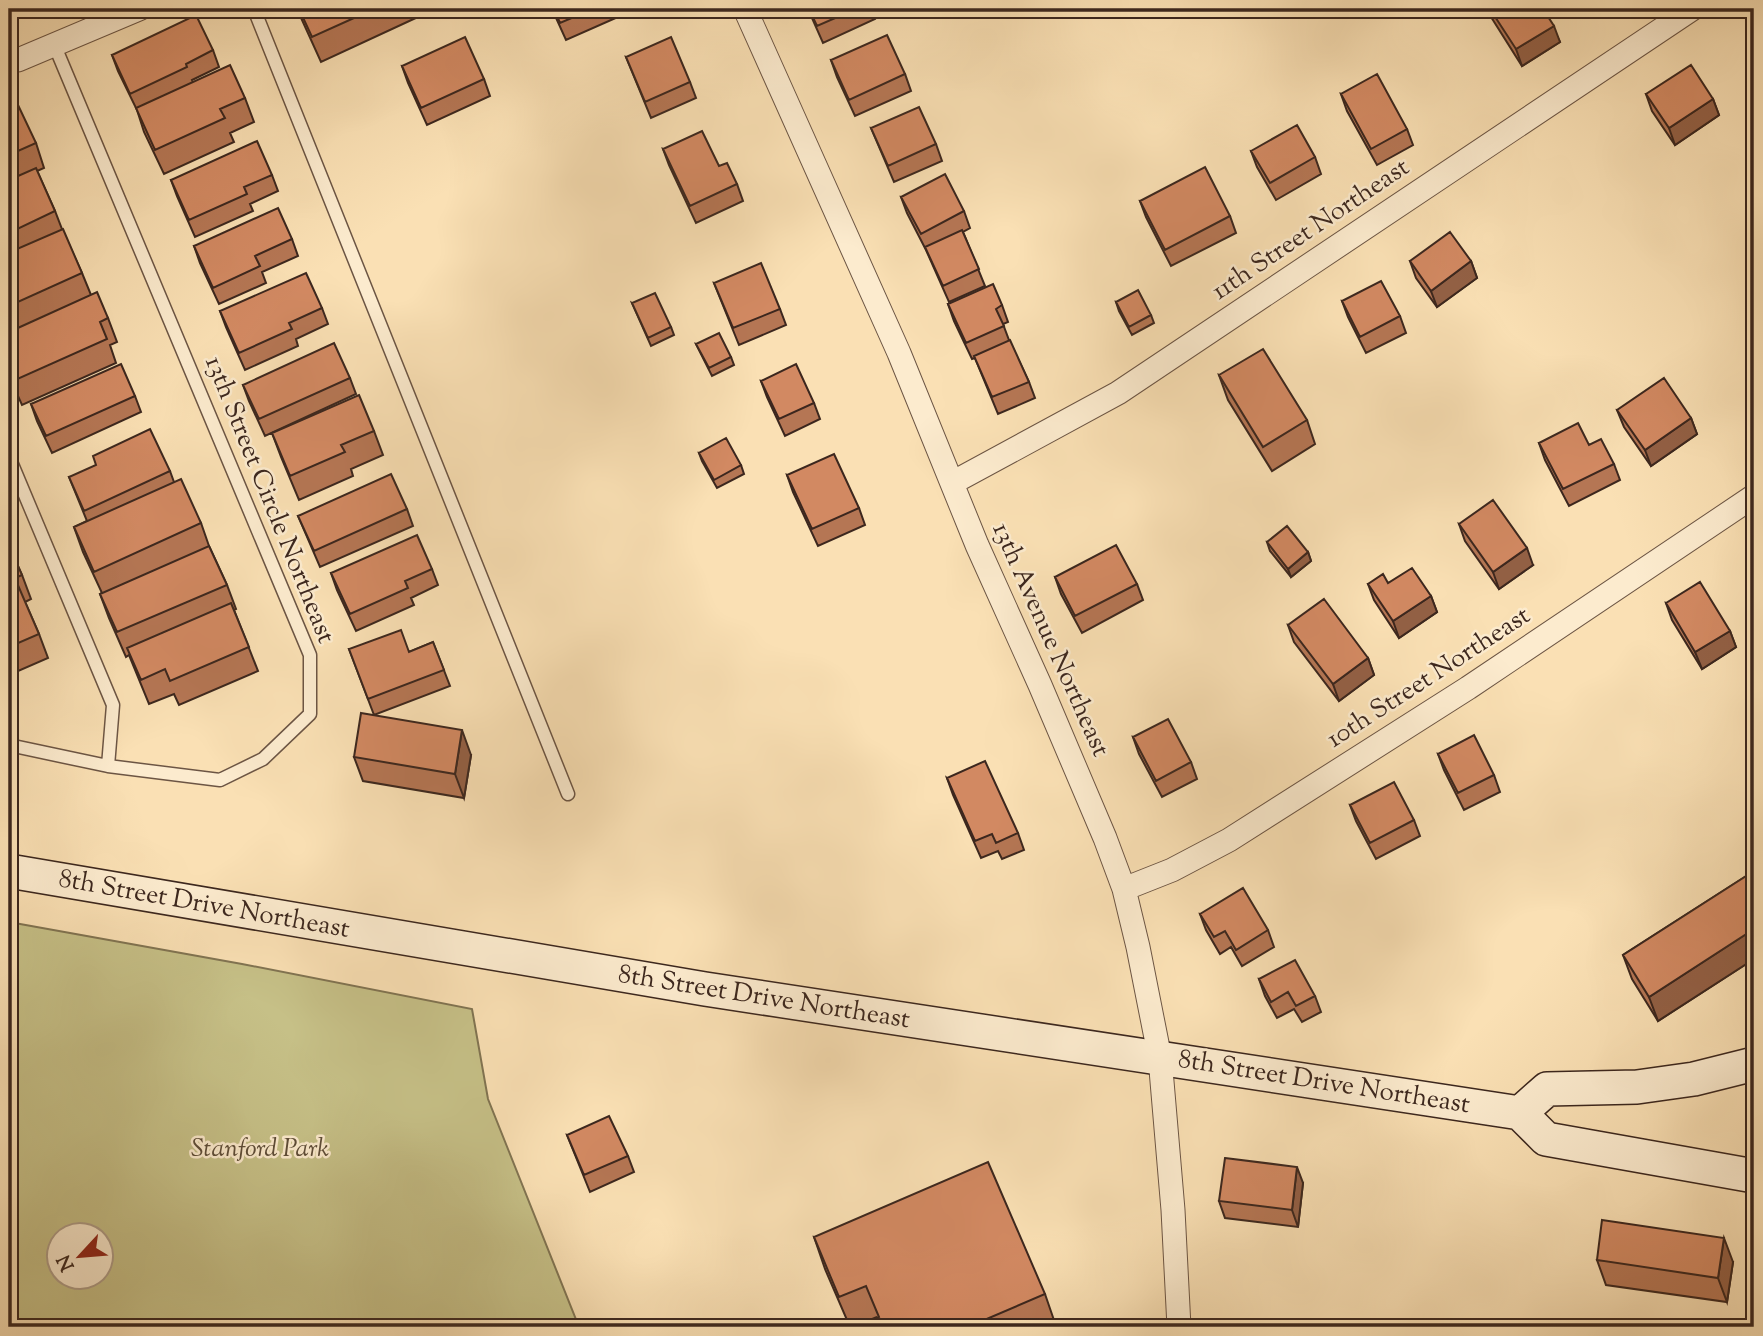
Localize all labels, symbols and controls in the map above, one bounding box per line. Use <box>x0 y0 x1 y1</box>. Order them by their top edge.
street label: 11th Street Northeast <box>1205 150 1417 310</box>
street label: 13th Street Circle Northeast <box>194 351 344 649</box>
street label: 13th Avenue Northeast <box>982 517 1118 763</box>
street label: 10th Street Northeast <box>1320 598 1538 758</box>
street label: 8th Street Drive Northeast <box>56 861 353 949</box>
street label: 8th Street Drive Northeast <box>615 957 913 1039</box>
street label: 8th Street Drive Northeast <box>1175 1042 1473 1124</box>
park label: Stanford Park <box>191 1131 329 1168</box>
north arrow <box>46 1220 116 1290</box>
text: N <box>52 1250 82 1275</box>

